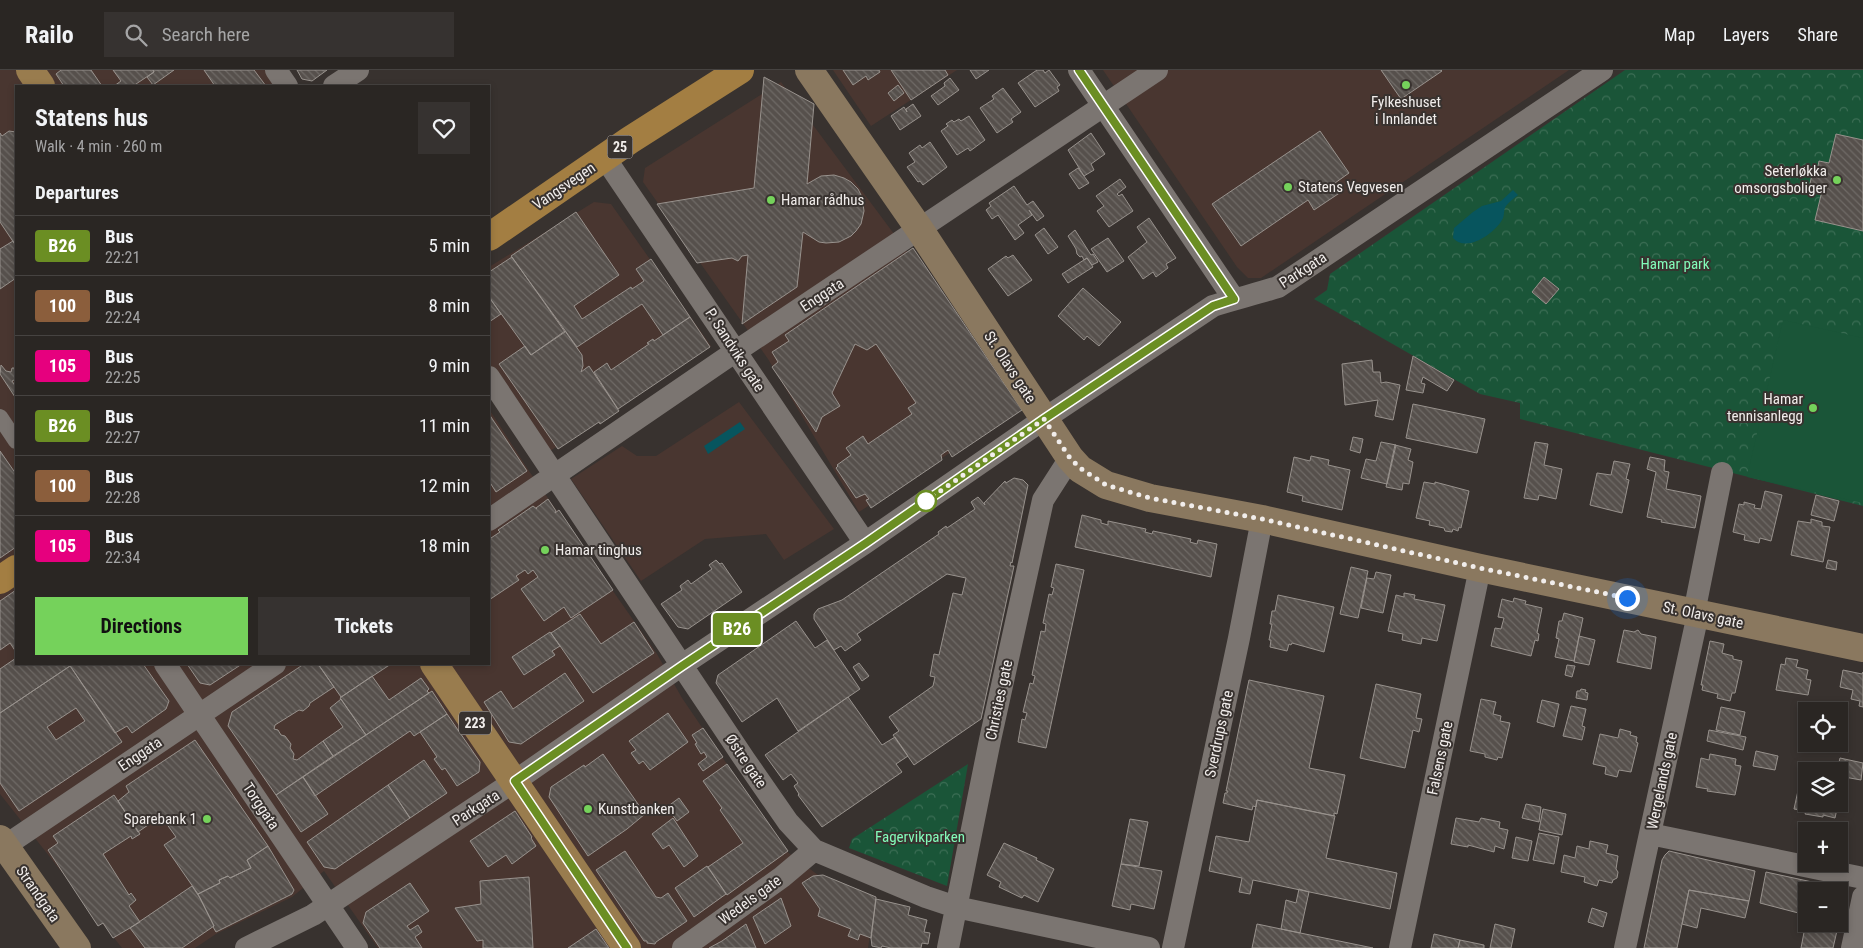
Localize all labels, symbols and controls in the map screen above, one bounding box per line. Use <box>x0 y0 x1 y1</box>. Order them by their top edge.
search box <box>104 12 454 57</box>
text: Railo <box>25 21 74 49</box>
icon: search <box>122 21 150 49</box>
text: Search here <box>162 23 250 46</box>
text: Map <box>1664 24 1695 45</box>
text: Layers <box>1723 24 1770 45</box>
text: Share <box>1798 24 1838 45</box>
marker: Fylkeshuset i Innlandet <box>1400 79 1412 91</box>
place label: Fylkeshuset i Innlandet <box>1371 93 1441 128</box>
button: heart <box>418 102 470 154</box>
text: Statens hus <box>35 104 148 132</box>
road number: 25 <box>608 136 632 158</box>
text: Walk · 4 min · 260 m <box>35 137 162 156</box>
street label: Vangsvegen <box>529 158 599 214</box>
place label: Seterløkka omsorgsboliger <box>1734 162 1827 197</box>
marker: Seterløkka omsorgsboliger <box>1831 174 1843 186</box>
place label: Statens Vegvesen <box>1298 178 1403 196</box>
text: Departures <box>35 181 119 204</box>
marker: Statens Vegvesen <box>1282 181 1294 193</box>
place label: Hamar rådhus <box>781 191 864 209</box>
marker: Hamar rådhus <box>765 194 777 206</box>
text: Bus <box>105 225 134 248</box>
text: 5 min <box>428 234 470 257</box>
text: B26 <box>48 235 77 256</box>
text: 22:21 <box>105 248 140 267</box>
street label: Parkgata <box>1276 248 1330 292</box>
park label: Hamar park <box>1641 255 1710 273</box>
street label: Enggata <box>797 274 847 316</box>
text: Bus <box>105 285 134 308</box>
text: 8 min <box>428 294 470 317</box>
text: 100 <box>49 295 76 316</box>
street label: P. Sandviks gate <box>701 305 769 395</box>
text: 22:24 <box>105 308 140 327</box>
street label: St. Olavs gate <box>980 328 1040 406</box>
text: Bus <box>105 345 134 368</box>
text: 9 min <box>428 354 470 377</box>
text: 105 <box>49 355 76 376</box>
text: 22:25 <box>105 368 140 387</box>
place label: Hamar tennisanlegg <box>1727 390 1803 425</box>
marker: Hamar tennisanlegg <box>1807 402 1819 414</box>
text: Bus <box>105 405 134 428</box>
text: 11 min <box>419 414 470 437</box>
text: B26 <box>48 415 77 436</box>
text: 22:27 <box>105 428 140 447</box>
text: Bus <box>105 465 134 488</box>
text: 12 min <box>419 474 470 497</box>
text: 100 <box>49 475 76 496</box>
text: 22:28 <box>105 488 140 507</box>
unlabelled marker <box>915 490 937 512</box>
text: Bus <box>105 525 134 548</box>
text: 18 min <box>419 534 470 557</box>
text: 105 <box>49 535 76 556</box>
place label: Hamar tinghus <box>555 541 642 559</box>
marker: Hamar tinghus <box>539 544 551 556</box>
text: 22:34 <box>105 548 140 567</box>
your location <box>1615 586 1640 611</box>
button: Directions <box>35 597 248 655</box>
button: Tickets <box>258 597 470 655</box>
street label: St. Olavs gate <box>1661 598 1745 632</box>
line badge: B26 <box>708 613 766 645</box>
text: B26 <box>723 618 751 639</box>
street label: Christies gate <box>982 658 1016 742</box>
street label: Sverdrups gate <box>1201 689 1237 779</box>
map controls <box>1798 702 1848 932</box>
button: locate <box>1798 702 1848 752</box>
road number: 223 <box>459 711 491 734</box>
street label: Falsens gate <box>1423 719 1457 797</box>
street label: Østre gate <box>721 731 771 791</box>
street label: Wergelands gate <box>1643 731 1681 831</box>
street label: Enggata <box>115 733 165 775</box>
button: layers <box>1798 762 1848 812</box>
street label: Torggata <box>239 779 283 833</box>
street label: Parkgata <box>449 786 503 830</box>
place label: Kunstbanken <box>598 800 675 818</box>
marker: Kunstbanken <box>582 803 594 815</box>
place label: Sparebank 1 <box>124 810 197 828</box>
marker: Sparebank 1 <box>201 813 213 825</box>
button: + <box>1798 822 1848 872</box>
park label: Fagervikparken <box>875 828 965 846</box>
street label: Strandgata <box>12 862 64 926</box>
street label: Wedels gate <box>715 871 785 929</box>
button: − <box>1798 882 1848 932</box>

